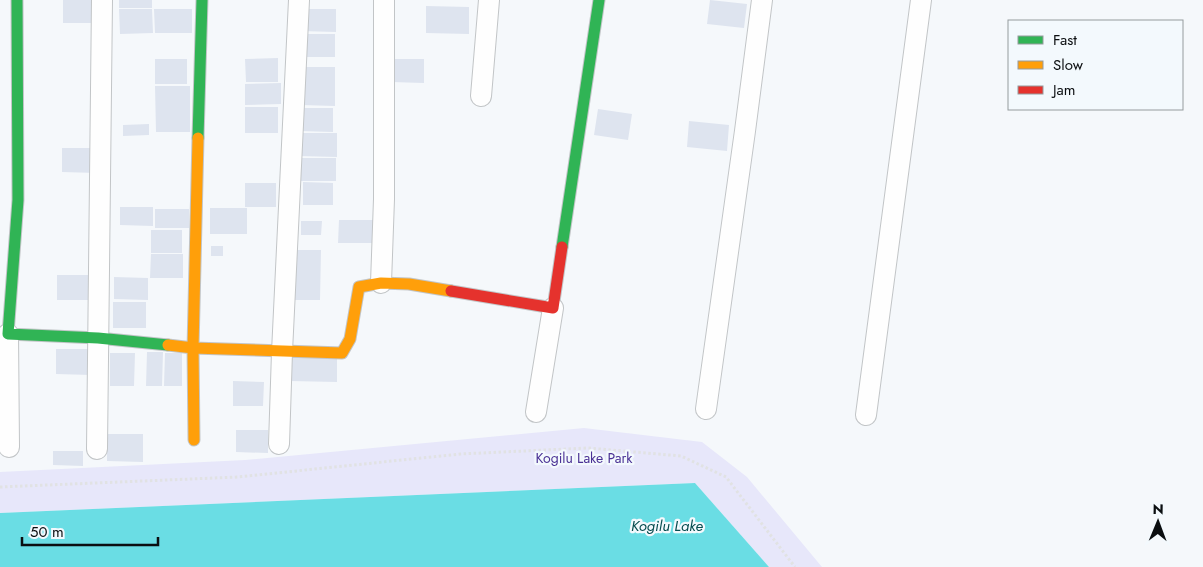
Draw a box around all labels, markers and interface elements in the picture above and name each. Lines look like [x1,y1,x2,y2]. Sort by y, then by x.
legend [1008,20,1183,110]
text: Fast [1053,29,1077,51]
text: Slow [1053,54,1084,76]
text: Jam [1051,79,1076,101]
park label: Kogilu Lake Park [536,448,633,468]
north arrow [1133,497,1183,547]
text: N [1152,499,1164,519]
scale bar [22,514,159,546]
water label: Kogilu Lake [631,515,703,537]
text: 50 m [30,521,64,543]

